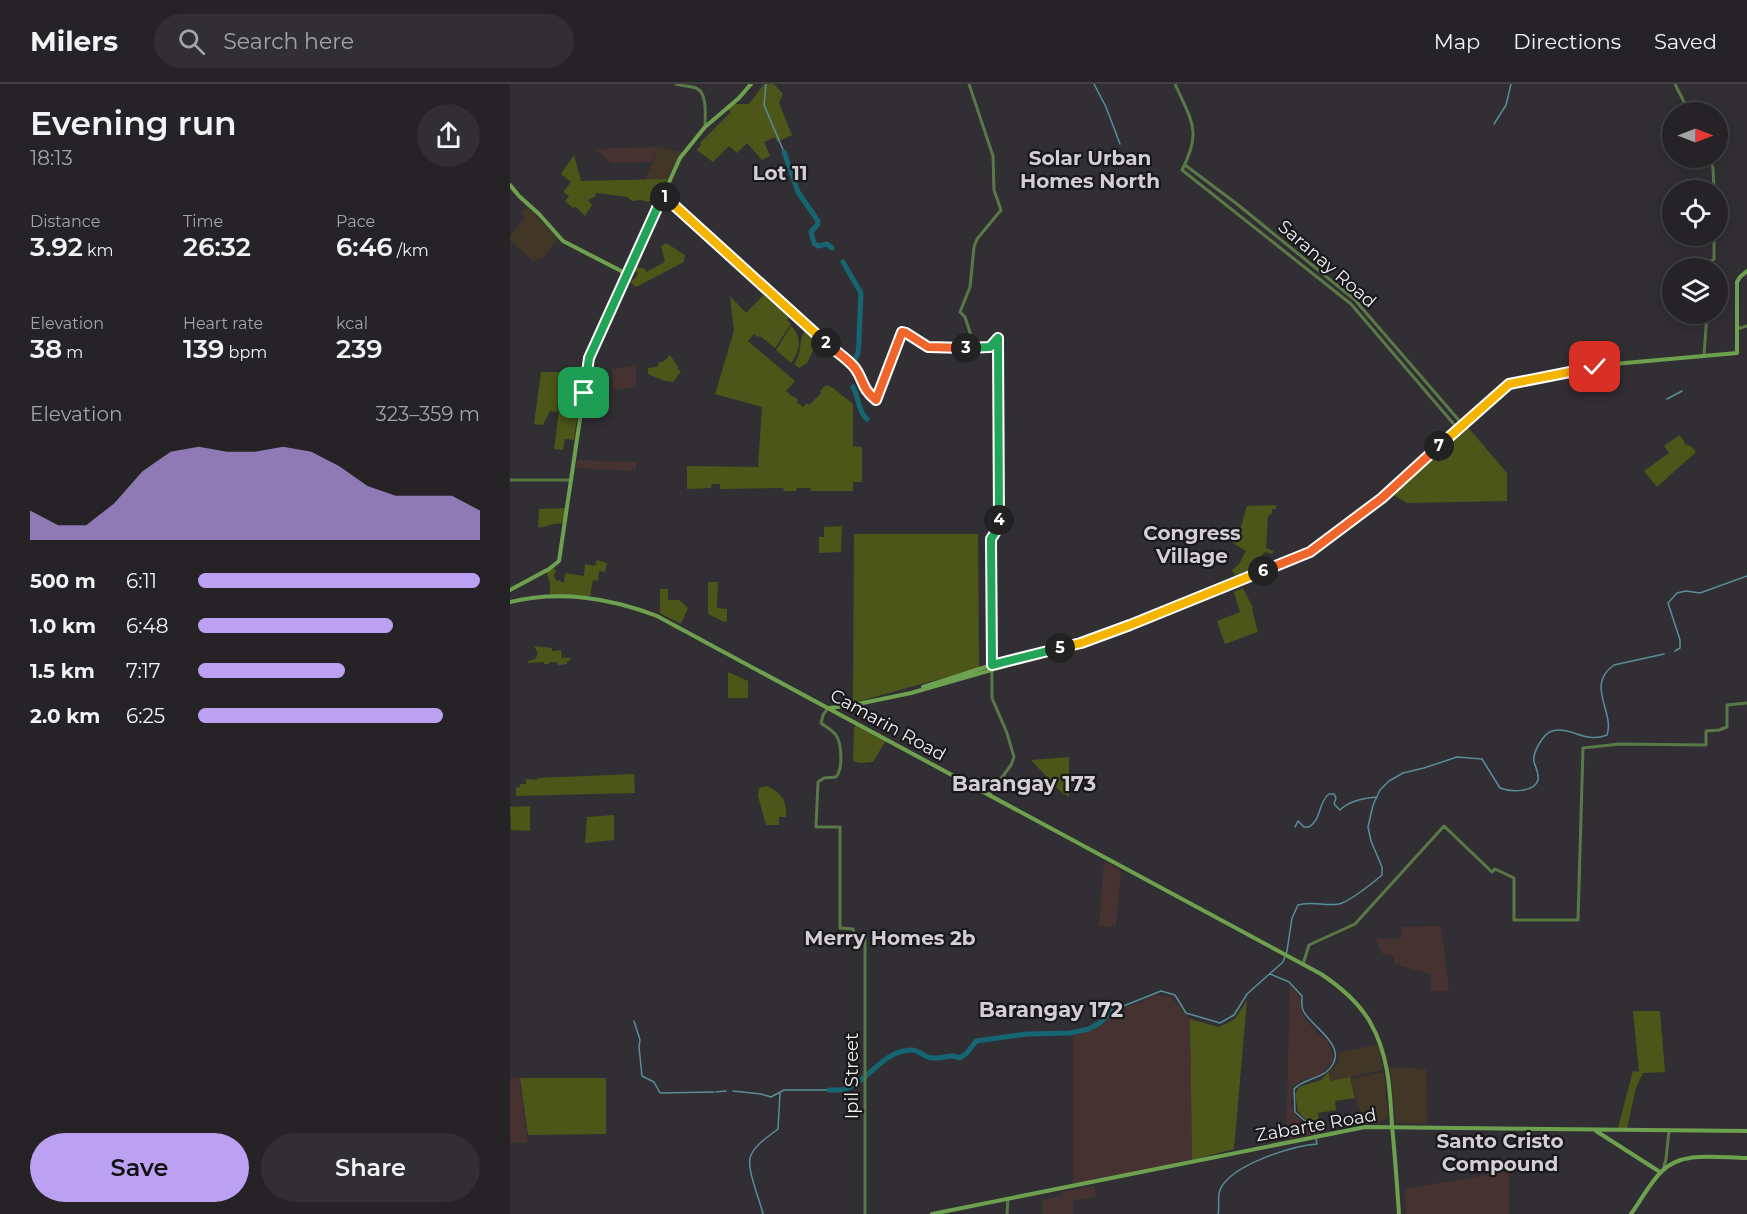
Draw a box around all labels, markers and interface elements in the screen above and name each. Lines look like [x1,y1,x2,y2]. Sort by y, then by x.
search box [154,14,574,68]
text: Milers [30,24,118,58]
icon: search [175,25,208,58]
text: Search here [223,28,354,55]
text: Map [1434,29,1480,54]
text: Directions [1513,29,1621,54]
text: Saved [1654,29,1717,54]
north arrow [1662,102,1728,168]
map controls [1662,102,1728,324]
text: Evening run [30,103,237,143]
button: share [417,104,480,167]
text: 18:13 [30,146,73,170]
district label: Solar Urban Homes North [1020,146,1160,193]
district label: Lot 11 [752,161,808,185]
button: locate [1662,180,1728,246]
pin: 1 [650,182,680,212]
text: 1 [662,187,668,206]
text: Distance [30,212,100,231]
text: Time [183,212,223,231]
text: Pace [336,212,375,231]
street label: Saranay Road [1273,215,1381,313]
text: 3.92 [30,231,83,263]
text: 26:32 [183,231,251,263]
text: 6:46 [336,231,393,263]
text: km [83,241,114,260]
text: /km [393,241,429,260]
button: layers [1662,258,1728,324]
text: Elevation [30,314,104,333]
text: Heart rate [183,314,263,333]
text: kcal [336,314,368,333]
pin: 2 [811,328,841,358]
text: 38 [30,333,62,365]
text: 139 [183,333,224,365]
text: 239 [336,333,383,365]
text: 2 [821,333,831,352]
pin: 3 [951,333,981,363]
text: 3 [961,338,971,357]
pin [1569,341,1620,392]
text: m [62,343,83,362]
text: bpm [224,343,267,362]
icon: check [1578,350,1611,383]
pin [558,367,609,418]
icon: arrive [567,376,600,409]
text: Elevation [30,402,122,426]
text: 323–359 m [376,402,480,426]
pin: 7 [1424,431,1454,461]
text: 7 [1434,436,1444,455]
pin: 4 [984,505,1014,535]
text: 4 [993,510,1005,529]
district label: Congress Village [1143,521,1241,568]
pin: 6 [1248,556,1278,586]
text: 6 [1258,561,1268,580]
text: 500 m [30,569,96,593]
text: 6:11 [126,569,157,593]
text: 1.0 km [30,614,96,638]
text: 6:48 [126,614,169,638]
pin: 5 [1045,633,1075,663]
text: 5 [1055,638,1065,657]
text: 1.5 km [30,659,95,683]
text: 7:17 [126,659,161,683]
street label: Camarin Road [826,684,950,766]
text: 2.0 km [30,704,100,728]
text: 6:25 [126,704,165,728]
district label: Barangay 173 [952,771,1096,796]
district label: Merry Homes 2b [804,926,976,950]
district label: Barangay 172 [979,997,1123,1022]
street label: Ipil Street [841,1033,863,1119]
street label: Zabarte Road [1254,1104,1378,1146]
district label: Santo Cristo Compound [1436,1129,1564,1176]
button: Save [30,1133,249,1202]
button: Share [261,1133,480,1202]

